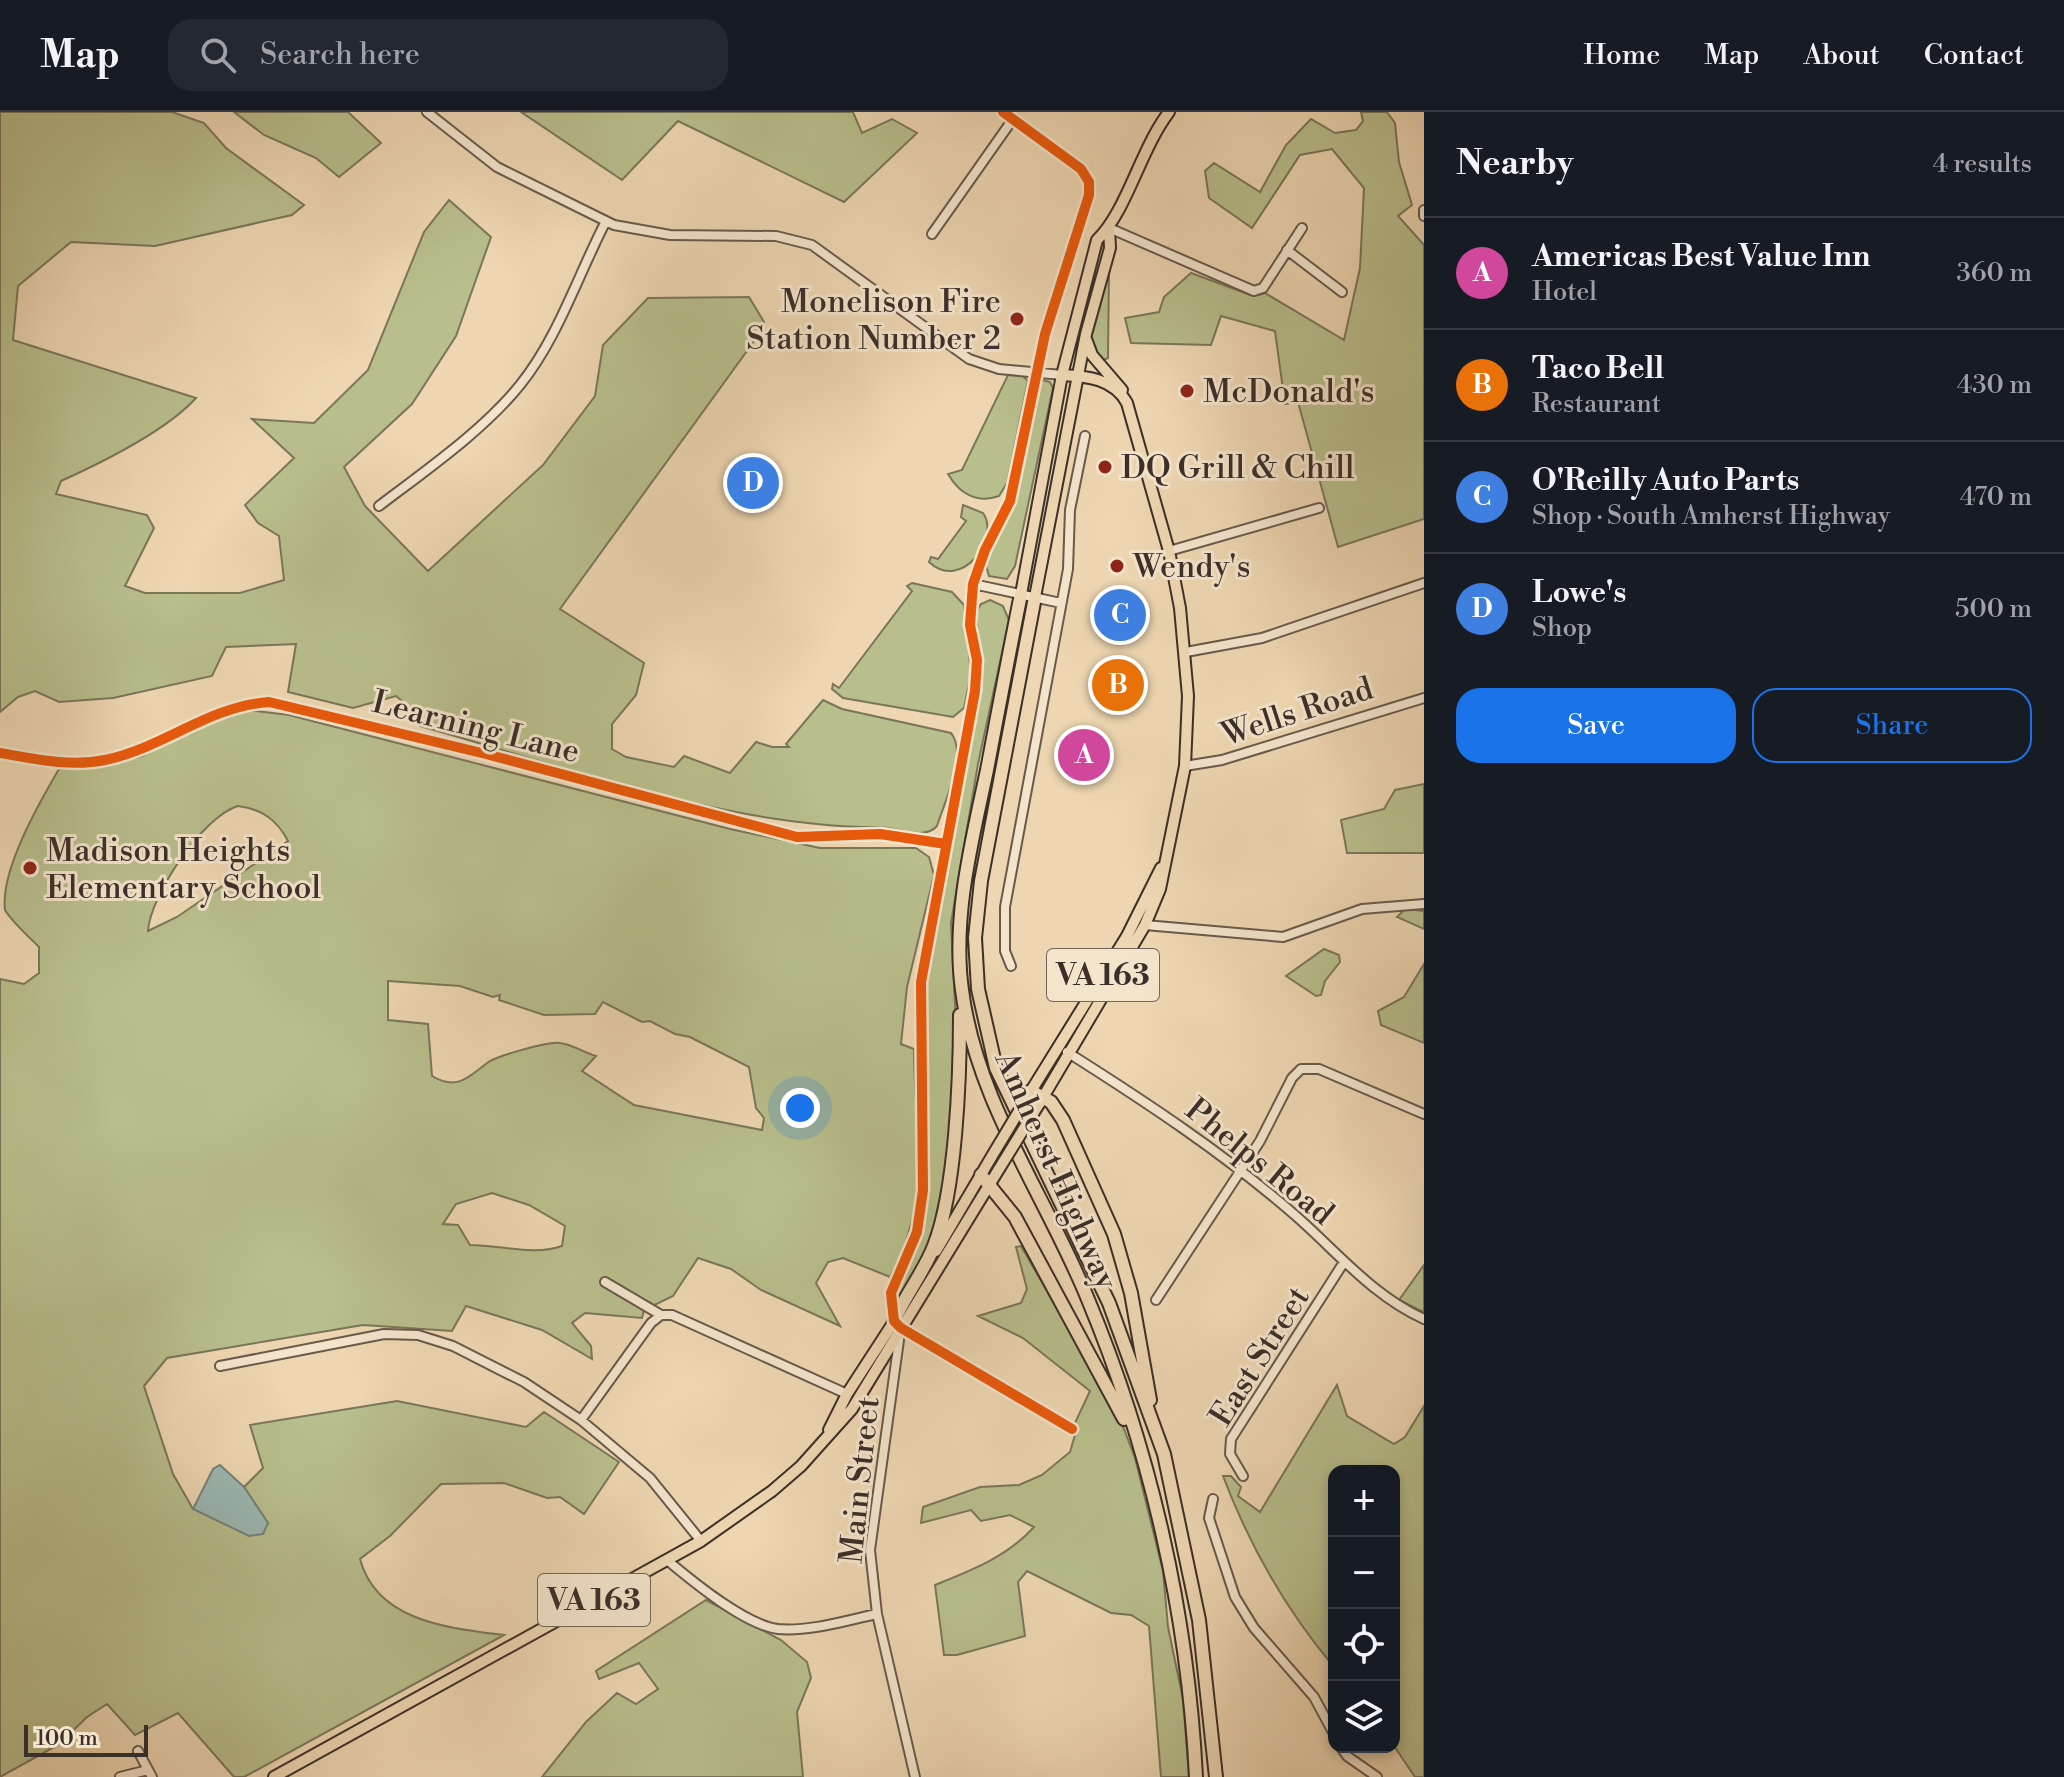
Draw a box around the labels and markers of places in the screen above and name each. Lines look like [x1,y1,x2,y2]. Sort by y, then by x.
place label: Monelison Fire Station Number 2 [746,282,1001,359]
marker: Monelison Fire Station Number 2 [1008,310,1026,328]
place label: McDonald's [1203,372,1374,412]
marker: McDonald's [1178,382,1196,400]
place label: DQ Grill & Chill [1121,448,1355,488]
pin: D [727,453,779,513]
marker: DQ Grill & Chill [1096,458,1114,476]
place label: Wendy's [1132,547,1251,587]
marker: Wendy's [1108,557,1126,575]
pin: C [1094,585,1146,645]
pin: B [1092,655,1144,715]
pin: A [1058,725,1110,785]
place label: Madison Heights Elementary School [46,831,321,908]
marker: Madison Heights Elementary School [21,859,39,877]

